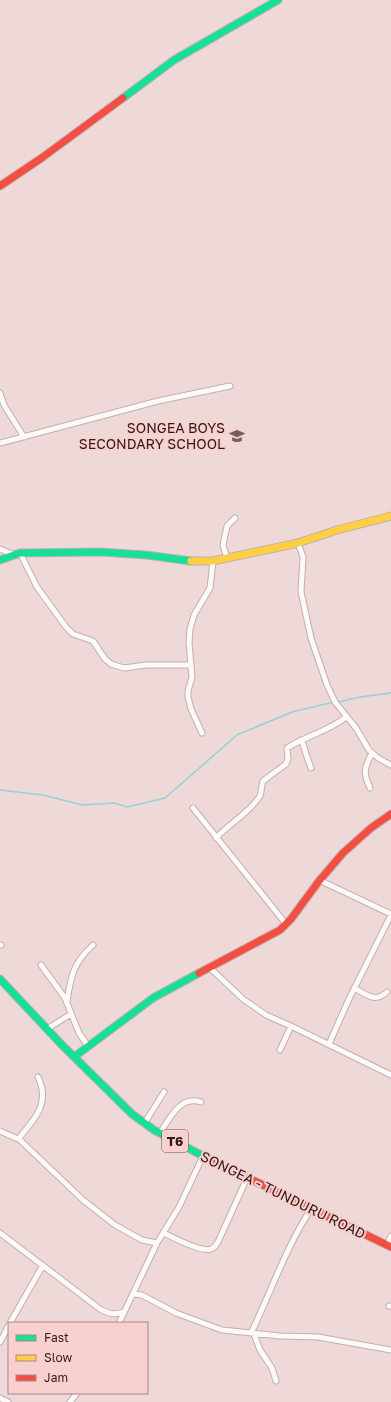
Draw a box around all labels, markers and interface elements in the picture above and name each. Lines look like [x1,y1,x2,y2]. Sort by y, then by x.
place label: SONGEA BOYS SECONDARY SCHOOL [79,419,225,452]
school or university icon: SONGEA BOYS SECONDARY SCHOOL [228,427,246,445]
road number: T6 [162,1130,188,1152]
street label: SONGEA - TUNDURU ROAD [198,1147,369,1242]
legend [8,1322,148,1394]
text: Fast [44,1330,69,1345]
text: Slow [44,1350,72,1365]
text: Jam [44,1370,68,1385]

